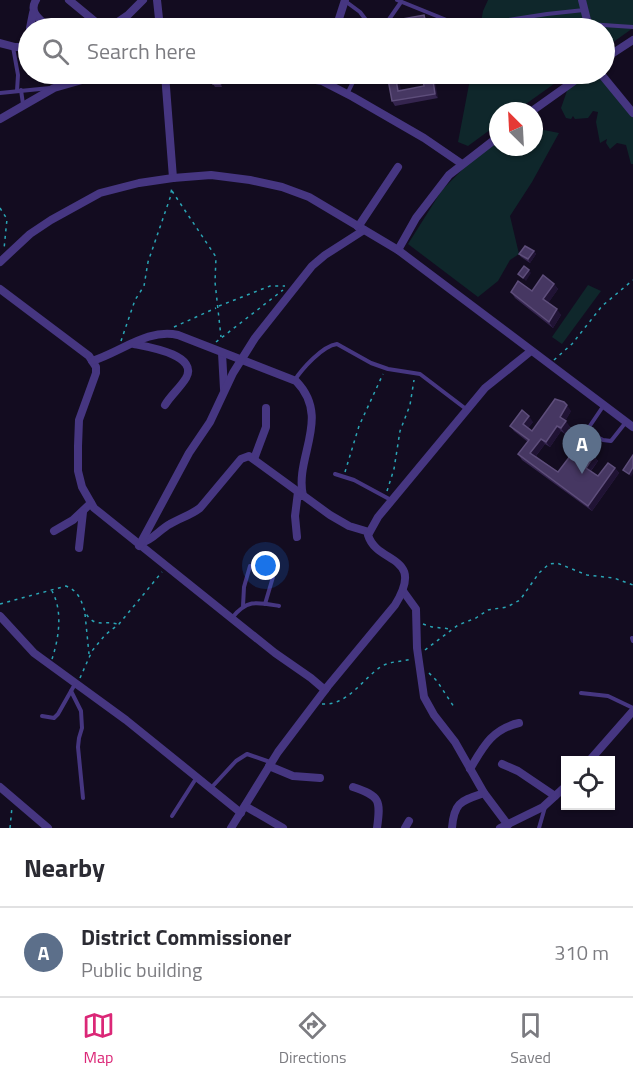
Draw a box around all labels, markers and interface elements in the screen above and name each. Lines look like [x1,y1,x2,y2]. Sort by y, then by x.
search box [18,18,615,84]
text: Search here [87,34,196,68]
icon: search [39,35,72,68]
north arrow [489,102,543,156]
pin: A [562,424,602,474]
your location [251,551,280,580]
map controls [561,756,615,810]
button: locate [561,756,615,810]
text: Nearby [24,848,105,887]
text: District Commissioner [81,920,291,954]
text: A [37,937,50,968]
text: 310 m [554,937,609,968]
text: Public building [81,954,202,985]
tab: Map [82,1009,115,1069]
tab: Directions [279,1009,347,1069]
tab: Saved [510,1009,551,1069]

